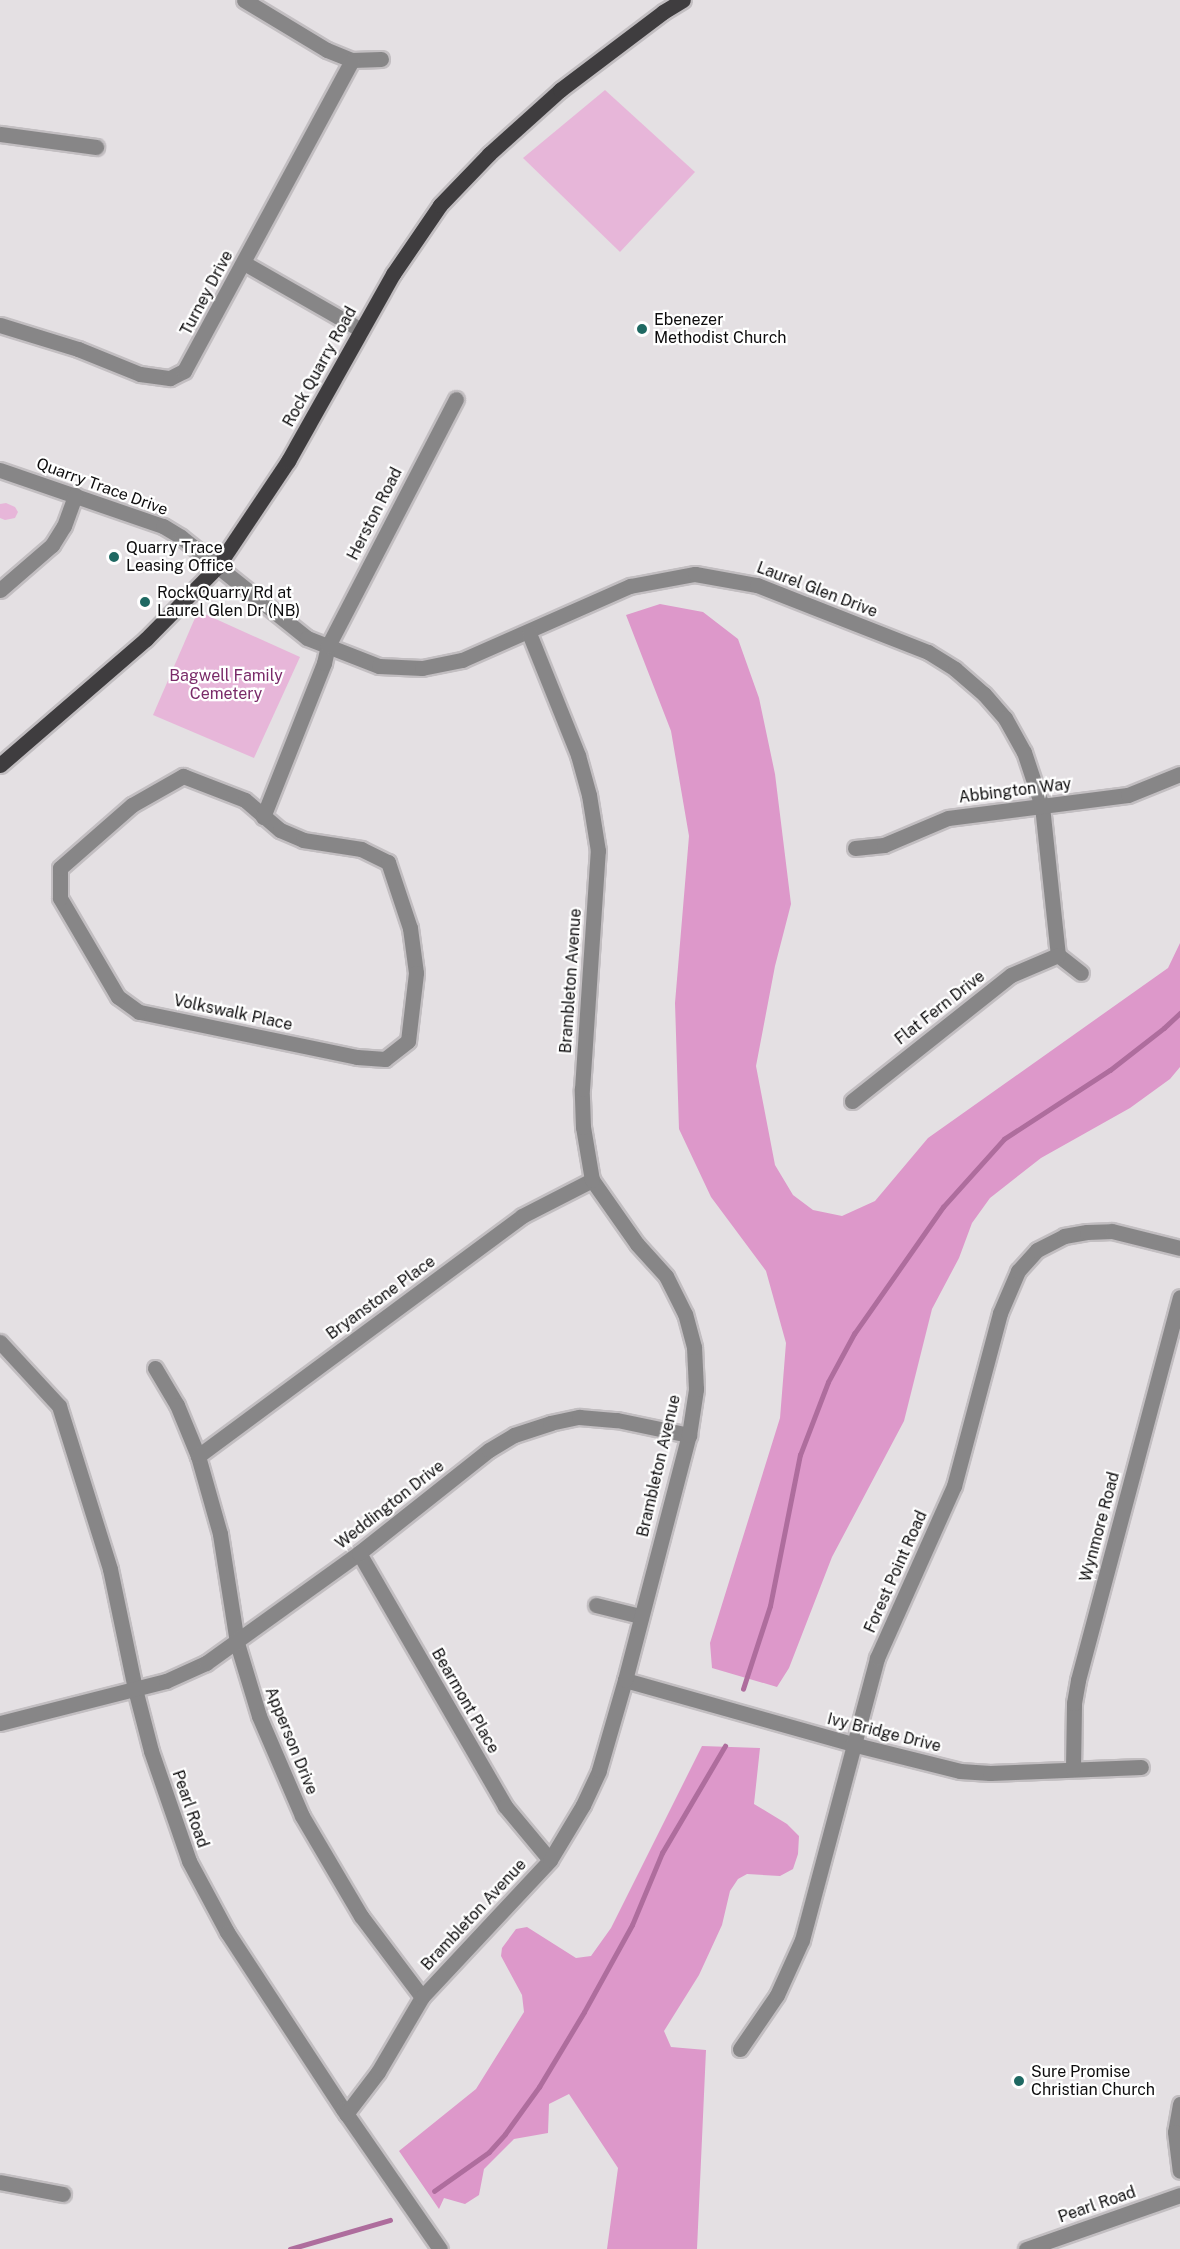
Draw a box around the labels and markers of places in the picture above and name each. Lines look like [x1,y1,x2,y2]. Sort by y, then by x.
place label: Ebenezer Methodist Church [654,310,786,348]
marker: Ebenezer Methodist Church [635,322,649,336]
place label: Quarry Trace Leasing Office [126,538,233,576]
marker: Quarry Trace Leasing Office [107,550,121,564]
place label: Rock Quarry Rd at Laurel Glen Dr (NB) [157,583,300,621]
marker: Rock Quarry Rd at Laurel Glen Dr (NB) [138,595,152,609]
place label: Sure Promise Christian Church [1031,2062,1155,2100]
marker: Sure Promise Christian Church [1012,2074,1026,2088]

